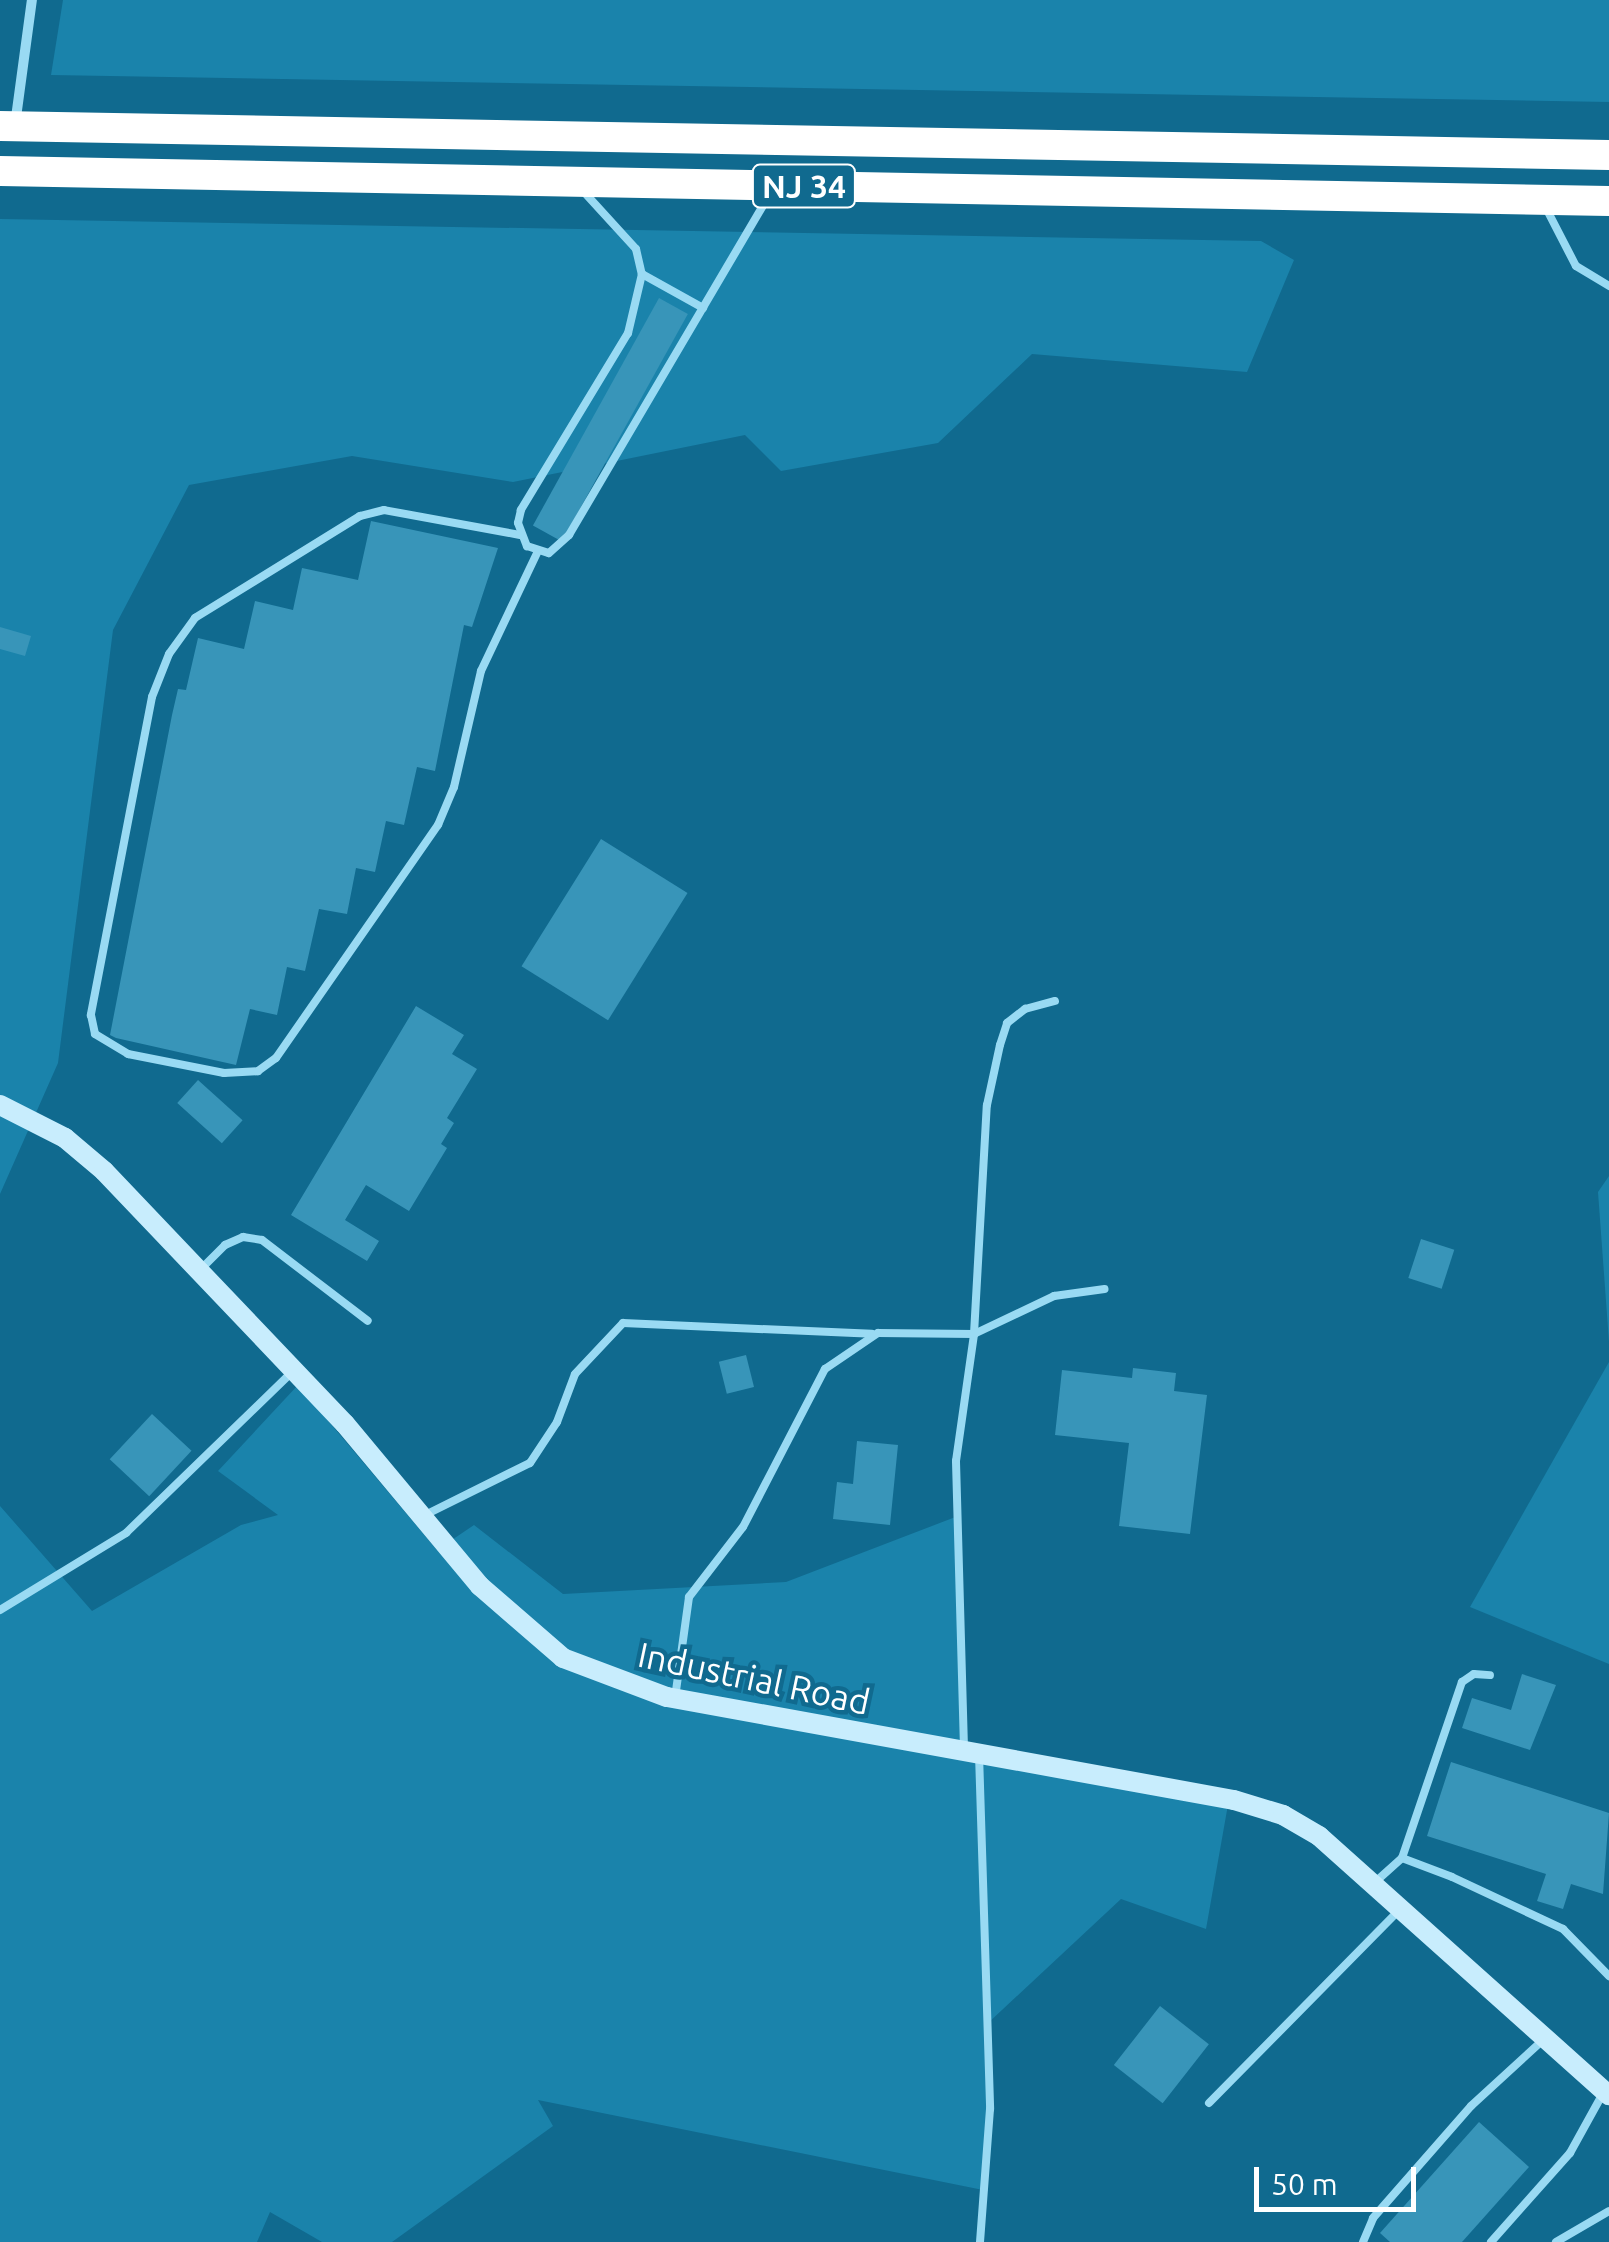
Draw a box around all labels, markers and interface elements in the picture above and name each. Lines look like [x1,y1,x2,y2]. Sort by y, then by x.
road number: NJ 34 [752,159,856,213]
street label: Industrial Road [634,1633,874,1723]
scale bar [1259,2147,1422,2209]
text: 50 m [1271,2167,1338,2201]

